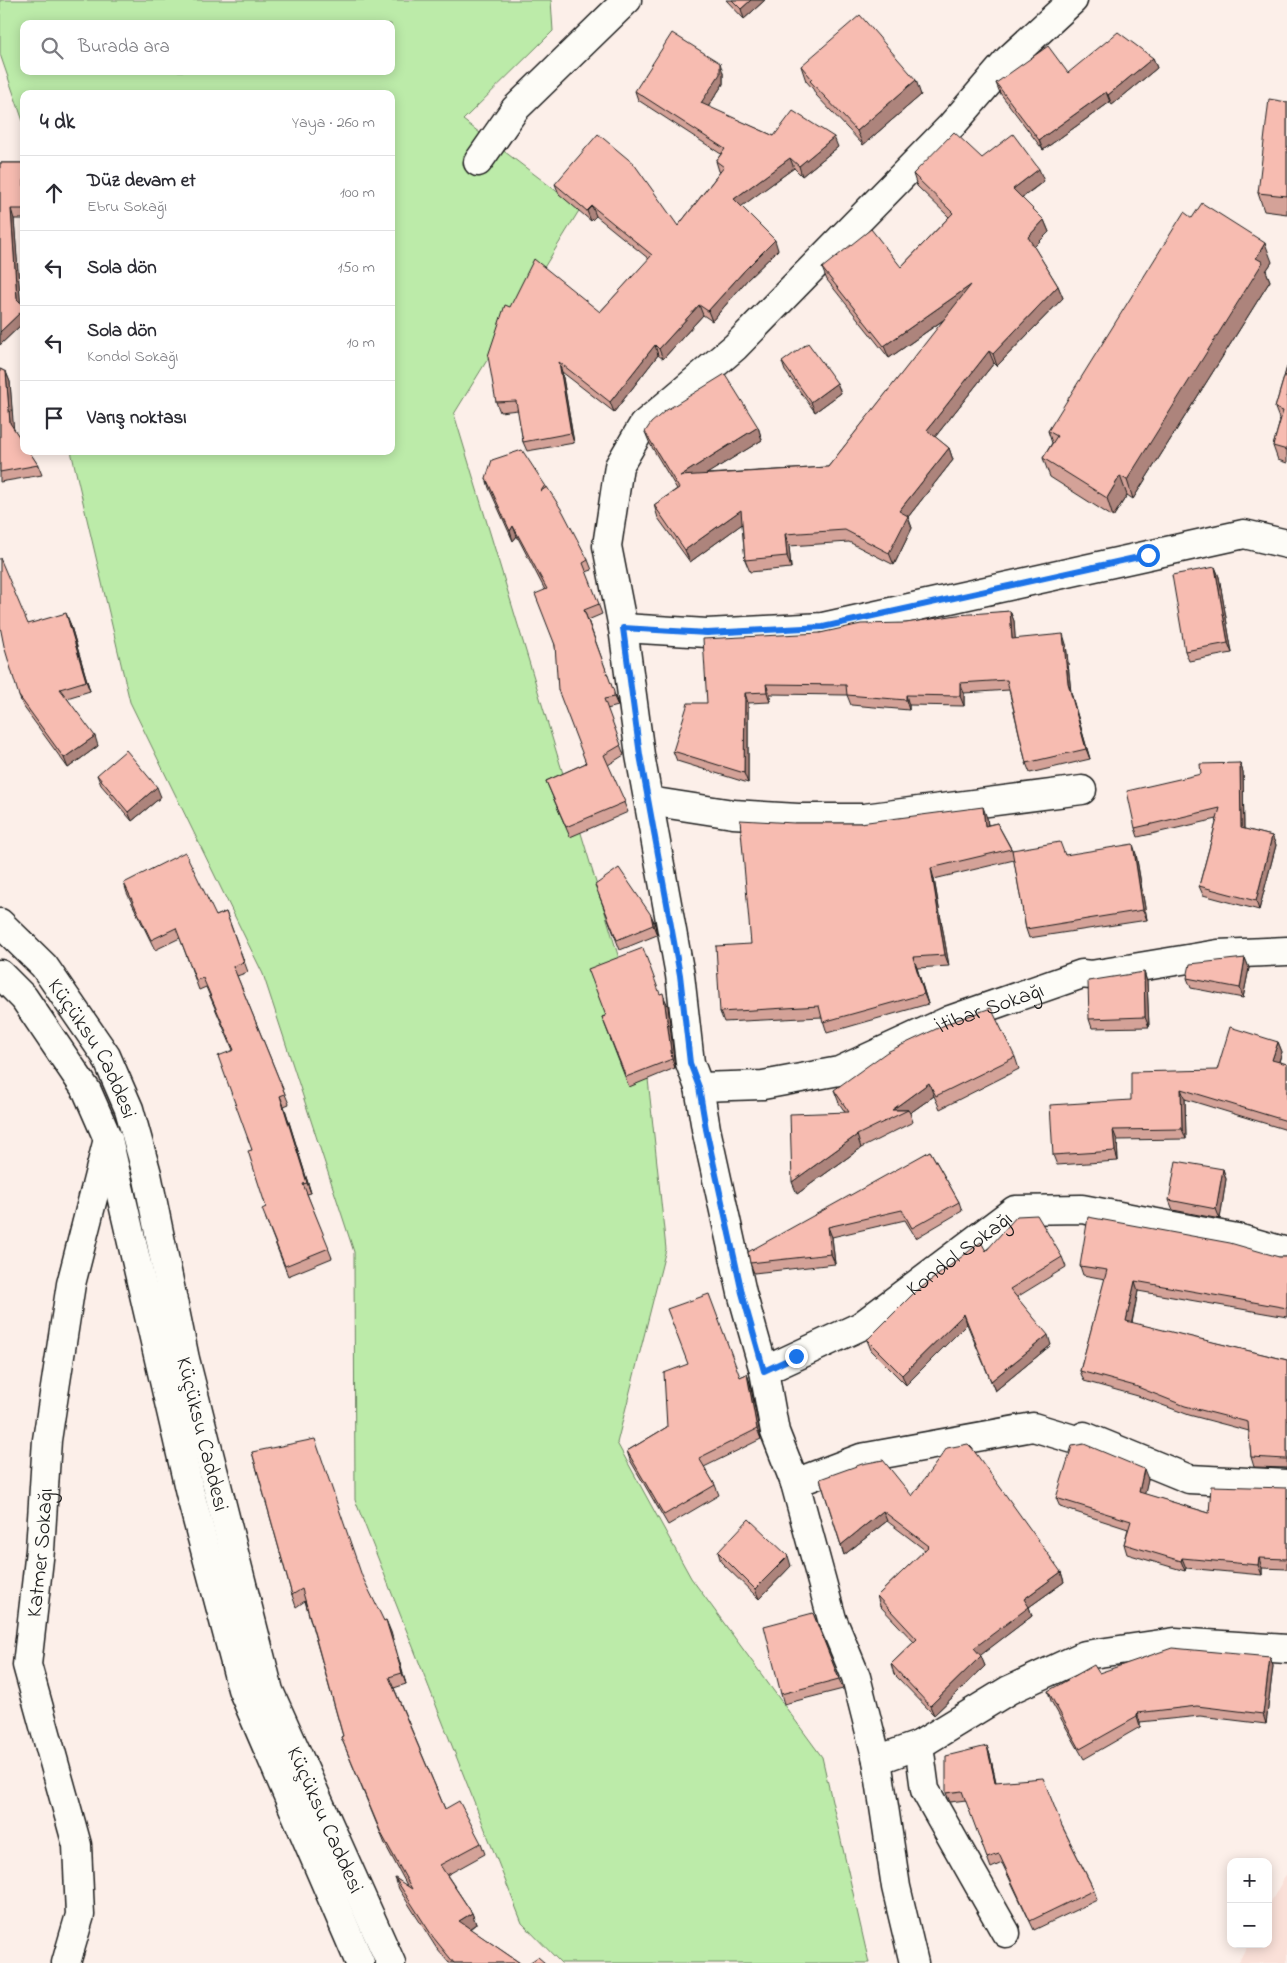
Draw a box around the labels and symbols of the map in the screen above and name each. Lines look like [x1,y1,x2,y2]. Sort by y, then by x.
route start [1137,544,1160,567]
street label: Küçüksu Caddesi [38,973,144,1122]
street label: İtibar Sokağı [931,976,1049,1043]
street label: Kondol Sokağı [900,1204,1020,1306]
route end [785,1345,808,1368]
street label: Küçüksu Caddesi [166,1354,236,1515]
street label: Katmer Sokağı [20,1487,64,1619]
street label: Küçüksu Caddesi [277,1742,371,1899]

